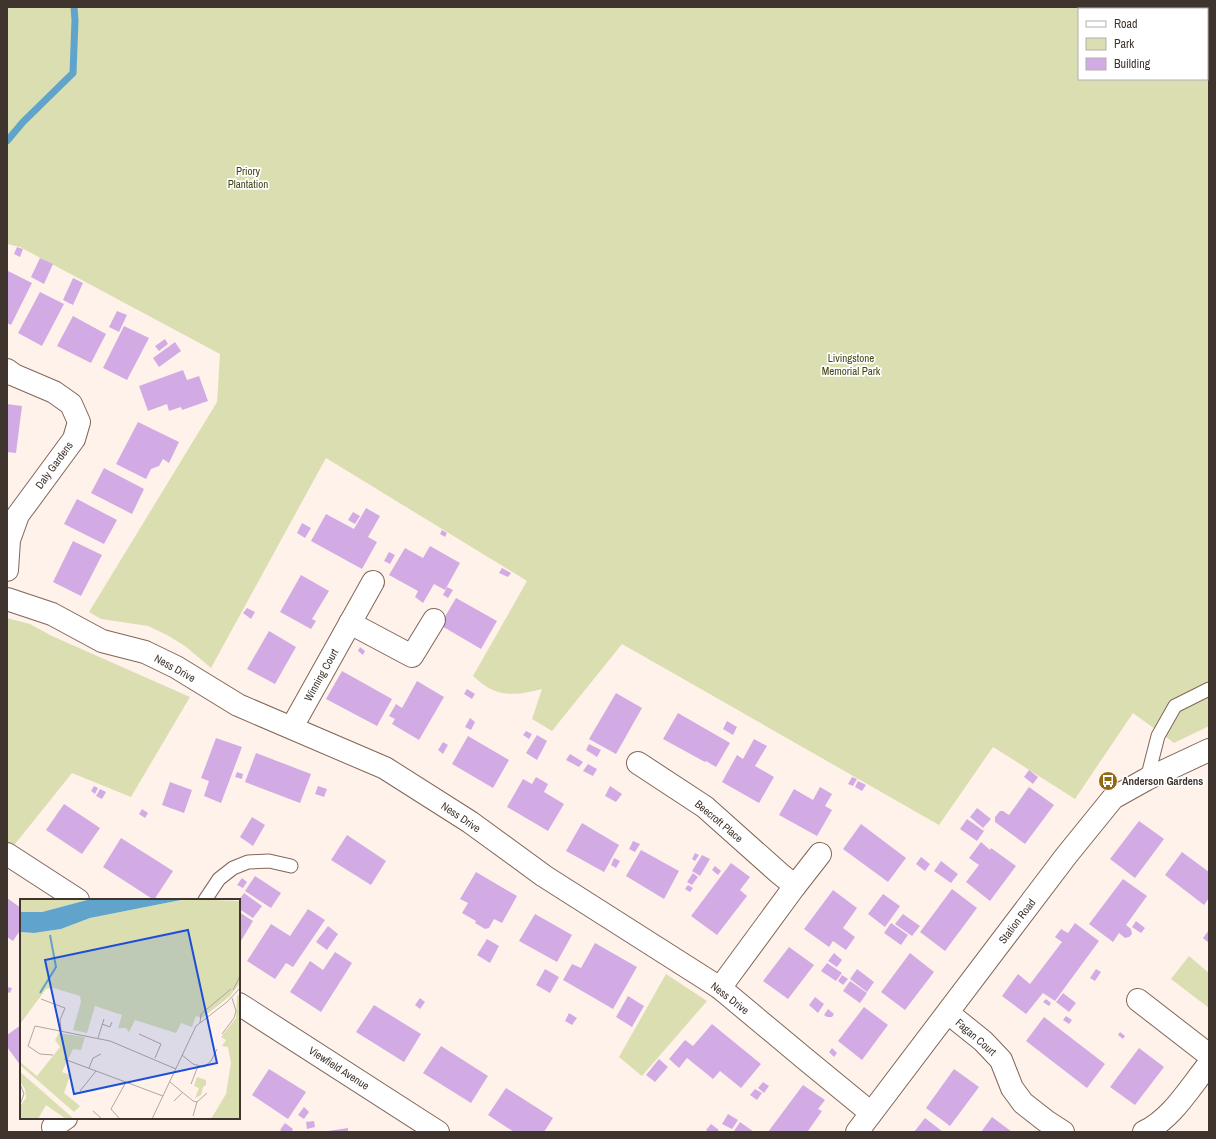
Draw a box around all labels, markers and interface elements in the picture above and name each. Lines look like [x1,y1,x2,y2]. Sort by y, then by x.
legend [1078,8,1208,80]
text: Road [1114,16,1138,32]
text: Park [1114,36,1134,52]
text: Building [1114,56,1151,72]
park label: Priory Plantation [228,164,268,191]
park label: Livingstone Memorial Park [822,351,881,378]
street label: Daly Gardens [32,438,76,491]
street label: Winning Court [301,646,341,704]
street label: Ness Drive [152,651,198,685]
bus stop icon: Anderson Gardens [1097,770,1119,792]
place label: Anderson Gardens [1122,774,1203,788]
street label: Beecroft Place [692,797,746,845]
street label: Ness Drive [439,799,483,835]
street label: Station Road [996,896,1038,946]
inset map [20,899,240,1119]
street label: Ness Drive [708,979,752,1017]
street label: Fagan Court [953,1015,1000,1059]
street label: Viewfield Avenue [306,1043,372,1093]

